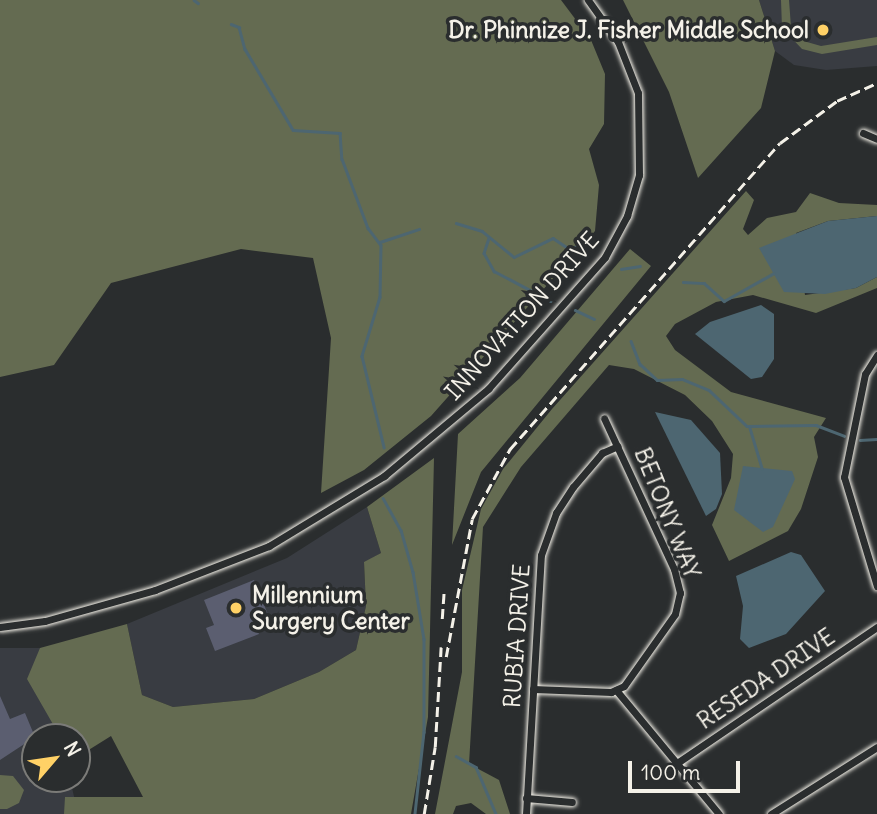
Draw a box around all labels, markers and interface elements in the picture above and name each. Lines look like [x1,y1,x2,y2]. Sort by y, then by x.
place label: Dr. Phinnize J. Fisher Middle School [448,16,809,44]
marker: Dr. Phinnize J. Fisher Middle School [815,22,831,38]
street label: INNOVATION DRIVE [439,226,605,406]
street label: BETONY WAY [628,444,706,582]
street label: RUBIA DRIVE [498,563,536,709]
place label: Millennium Surgery Center [252,581,410,635]
marker: Millennium Surgery Center [226,598,246,618]
street label: RESEDA DRIVE [692,623,840,735]
north arrow [21,723,91,793]
text: N [59,737,86,760]
scale bar [632,748,744,792]
text: 100 m [641,759,700,786]

